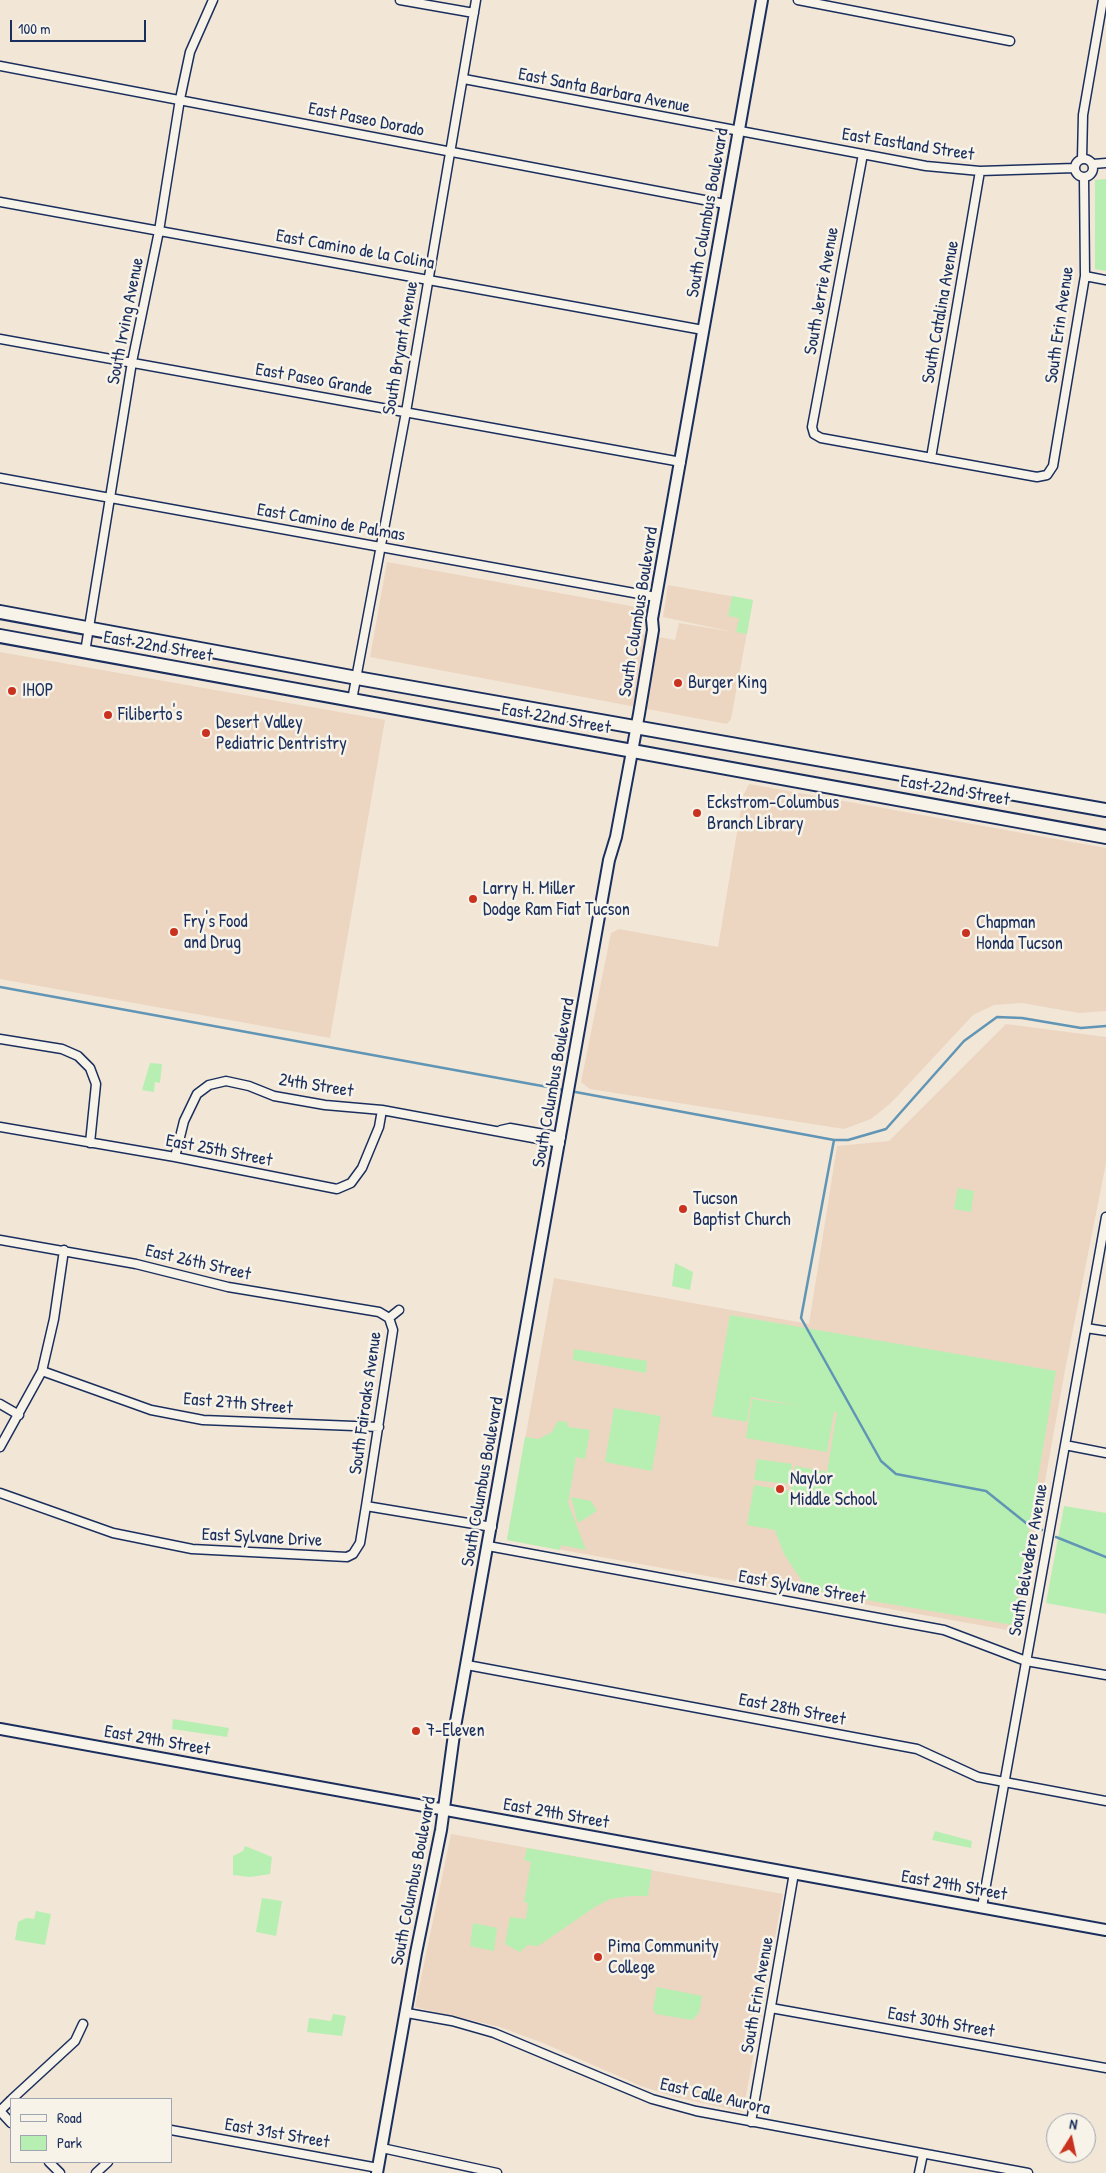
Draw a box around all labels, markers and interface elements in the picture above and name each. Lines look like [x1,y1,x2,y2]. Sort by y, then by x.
scale bar [12,10,149,42]
text: 100 m [18,18,51,39]
street label: East Santa Barbara Avenue [516,64,692,118]
street label: East Paseo Dorado [306,98,426,142]
street label: East Eastland Street [840,124,976,166]
street label: South Columbus Boulevard [682,127,734,299]
street label: East Camino de la Colina [274,225,436,275]
street label: South Jerrie Avenue [800,225,844,357]
street label: South Catalina Avenue [918,239,964,385]
street label: South Irving Avenue [103,256,149,386]
street label: South Erin Avenue [1041,265,1079,385]
street label: South Bryant Avenue [379,279,423,417]
street label: East Paseo Grande [254,359,374,401]
street label: East Camino de Palmas [255,499,407,547]
street label: South Columbus Boulevard [615,526,663,698]
street label: East 22nd Street [102,627,214,667]
place label: Burger King [688,672,767,694]
marker: Burger King [672,677,684,689]
place label: IHOP [22,680,53,702]
marker: IHOP [6,685,18,697]
street label: East 22nd Street [500,699,612,739]
place label: Filiberto's [118,704,182,726]
marker: Filiberto's [102,709,114,721]
place label: Desert Valley Pediatric Dentristry [216,712,347,754]
marker: Desert Valley Pediatric Dentristry [200,727,212,739]
street label: East 22nd Street [899,771,1011,811]
place label: Eckstrom-Columbus Branch Library [707,792,839,834]
marker: Eckstrom-Columbus Branch Library [691,807,703,819]
place label: Larry H. Miller Dodge Ram Fiat Tucson [483,878,630,921]
marker: Larry H. Miller Dodge Ram Fiat Tucson [467,893,479,905]
place label: Fry's Food and Drug [184,911,248,954]
place label: Chapman Honda Tucson [976,912,1063,954]
marker: Fry's Food and Drug [168,926,180,938]
marker: Chapman Honda Tucson [960,927,972,939]
street label: South Columbus Boulevard [528,997,580,1169]
street label: 24th Street [277,1069,355,1103]
street label: East 25th Street [164,1130,274,1172]
place label: Tucson Baptist Church [693,1188,790,1230]
marker: Tucson Baptist Church [677,1203,689,1215]
street label: East 26th Street [143,1240,253,1286]
street label: South Fairoaks Avenue [345,1330,387,1476]
street label: East 27th Street [183,1388,293,1420]
street label: South Columbus Boulevard [457,1396,509,1568]
place label: Naylor Middle School [790,1468,877,1510]
street label: South Belvedere Avenue [1005,1482,1053,1638]
marker: Naylor Middle School [774,1483,786,1495]
street label: East Sylvane Drive [201,1524,323,1552]
street label: East Sylvane Street [737,1566,867,1610]
street label: East 28th Street [737,1689,847,1731]
place label: 7-Eleven [426,1720,485,1742]
street label: East 29th Street [102,1721,212,1761]
marker: 7-Eleven [410,1725,422,1737]
street label: East 29th Street [501,1794,611,1834]
street label: South Columbus Boulevard [387,1795,441,1967]
street label: East 29th Street [899,1866,1009,1906]
street label: South Erin Avenue [737,1935,779,2055]
place label: Pima Community College [608,1936,719,1978]
marker: Pima Community College [592,1951,604,1963]
street label: East 30th Street [886,2003,996,2043]
street label: East Calle Aurora [658,2074,772,2120]
legend [10,2098,172,2163]
text: Road [57,2107,82,2128]
north arrow [1046,2113,1096,2163]
street label: East 31st Street [223,2114,331,2154]
text: N [1068,2114,1079,2134]
text: Park [57,2132,82,2153]

